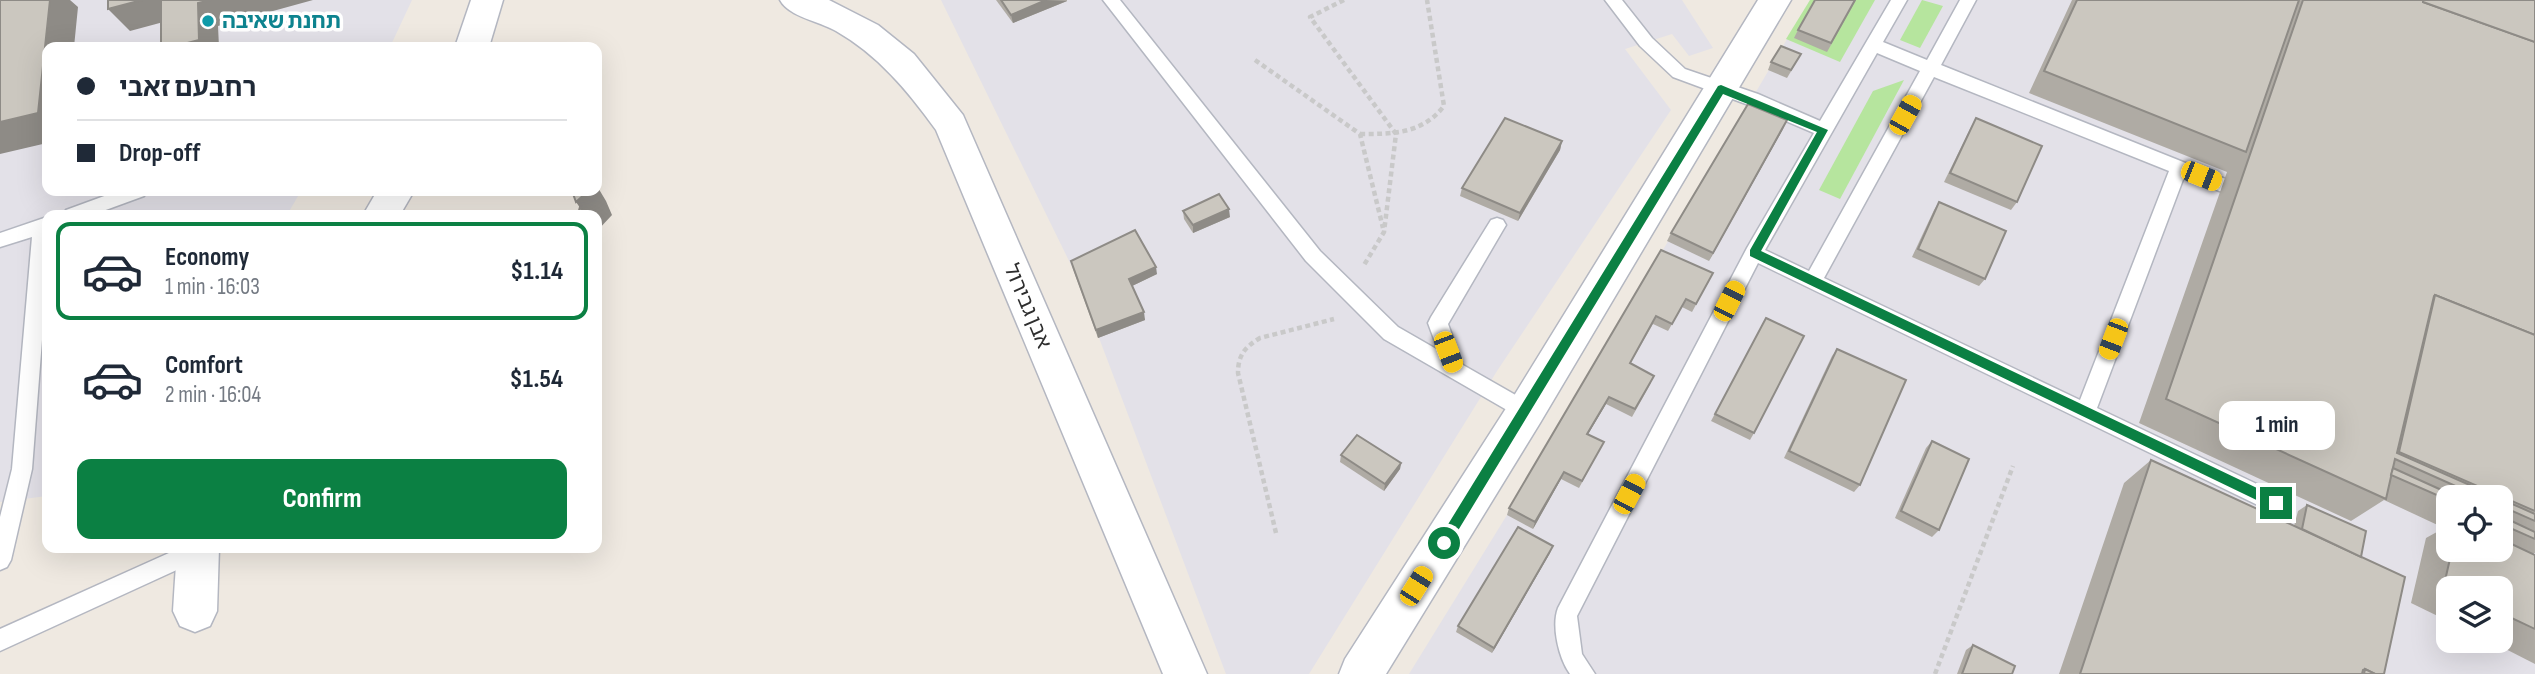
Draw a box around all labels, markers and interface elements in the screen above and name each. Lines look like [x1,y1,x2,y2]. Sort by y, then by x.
place label: תחנת שאיבה [222,9,341,34]
marker: תחנת שאיבה [200,13,216,29]
text: רחבעם זאבי [119,73,256,104]
car [1886,92,1925,138]
text: Drop-off [119,138,200,169]
car [2178,158,2225,194]
icon: car [81,240,144,303]
text: Economy [165,242,249,273]
text: $1.14 [510,256,563,287]
street label: אבן גבירול [999,260,1057,352]
text: 1 min · 16:03 [165,273,260,301]
car [1711,278,1748,324]
car [2096,316,2131,362]
car [1431,329,1466,375]
icon: car [81,348,144,411]
text: Comfort [165,350,243,381]
text: $1.54 [509,364,563,395]
text: 2 min · 16:04 [165,381,261,409]
callout: 1 min [2218,402,2334,450]
text: 1 min [2256,411,2298,439]
button: Confirm [77,459,567,539]
car [1610,471,1649,517]
map controls [2436,485,2513,653]
button: locate [2436,485,2513,562]
route end [2260,487,2292,519]
route start [1428,527,1460,559]
car [1396,563,1437,609]
button: layers [2436,576,2513,653]

